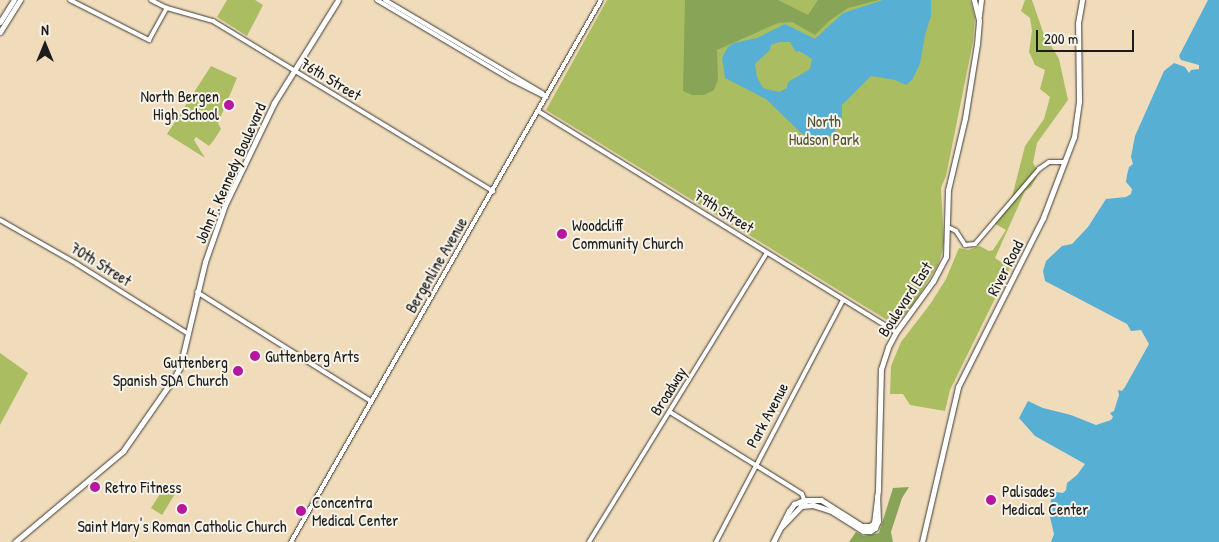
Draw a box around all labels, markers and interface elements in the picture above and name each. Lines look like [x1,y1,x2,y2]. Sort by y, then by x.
north arrow [20,20,70,70]
text: N [41,20,49,39]
scale bar [1039,20,1136,52]
text: 200 m [1044,28,1078,49]
street label: 76th Street [297,53,365,105]
place label: North Bergen High School [141,86,219,124]
marker: North Bergen High School [223,99,235,111]
street label: John F. Kennedy Boulevard [190,100,270,246]
park label: North Hudson Park [789,111,859,149]
street label: 79th Street [691,185,757,237]
street label: Bergenline Avenue [401,214,471,316]
place label: Woodcliff Community Church [572,215,683,253]
marker: Woodcliff Community Church [556,228,568,240]
street label: River Road [983,237,1027,299]
street label: 70th Street [67,238,135,290]
street label: Boulevard East [874,258,936,340]
place label: Guttenberg Arts [265,346,359,366]
marker: Guttenberg Arts [249,350,261,362]
place label: Guttenberg Spanish SDA Church [113,352,228,390]
street label: Broadway [646,363,690,419]
marker: Guttenberg Spanish SDA Church [232,365,244,377]
street label: Park Avenue [742,379,792,451]
place label: Retro Fitness [105,477,181,497]
marker: Retro Fitness [89,481,101,493]
place label: Palisades Medical Center [1002,481,1089,519]
place label: Concentra Medical Center [312,492,399,530]
marker: Palisades Medical Center [984,493,998,507]
marker: Saint Mary's Roman Catholic Church [176,503,188,515]
marker: Concentra Medical Center [294,504,308,518]
place label: Saint Mary's Roman Catholic Church [78,516,286,536]

